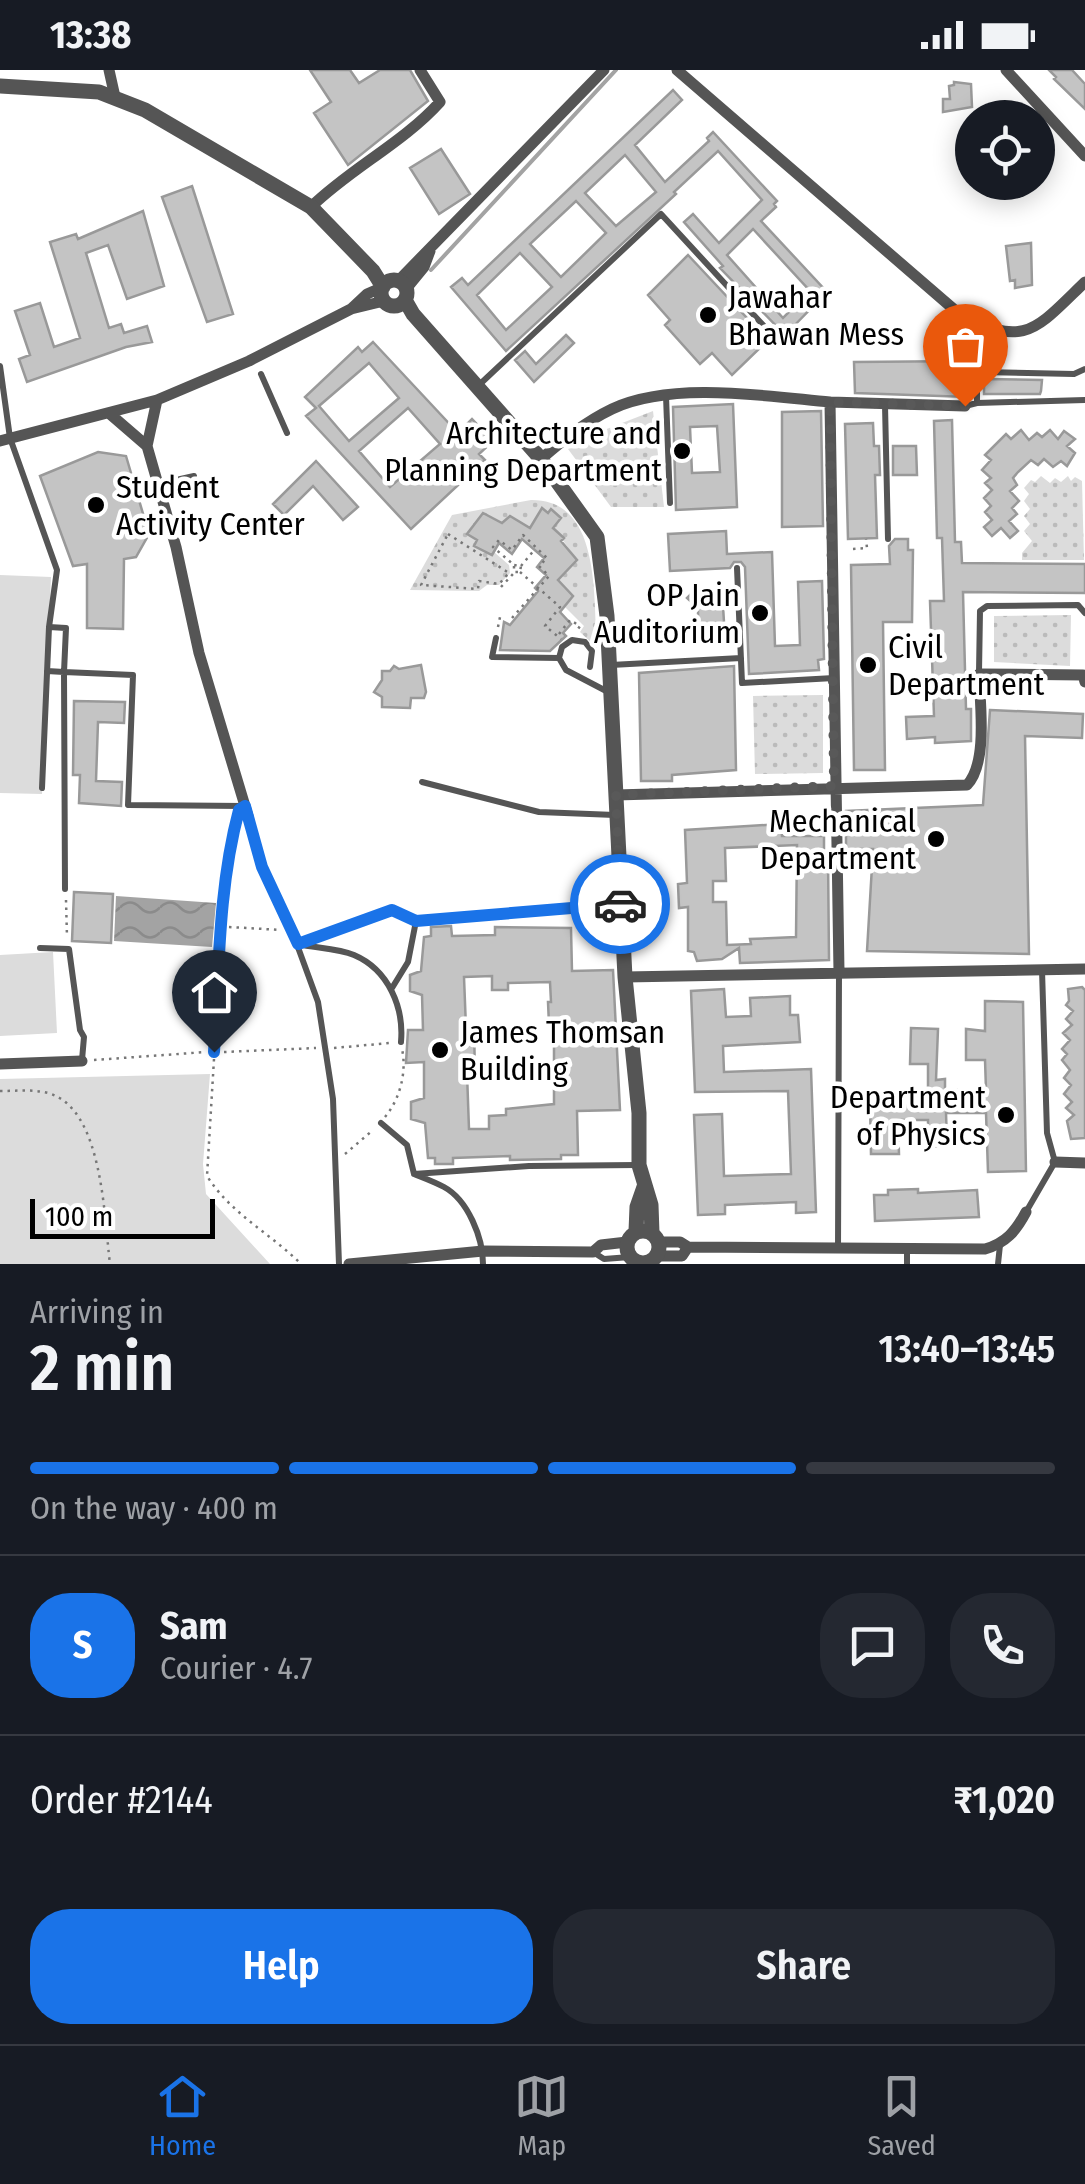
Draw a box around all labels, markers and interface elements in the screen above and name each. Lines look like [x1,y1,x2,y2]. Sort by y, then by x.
text: 13:38 [50,12,131,58]
map controls [955,100,1055,200]
button: locate [955,100,1055,200]
place label: Jawahar Bhawan Mess [728,278,904,353]
marker: Jawahar Bhawan Mess [697,304,719,326]
pin [923,304,1008,407]
icon: bag [938,319,993,374]
place label: Architecture and Planning Department [384,414,663,489]
marker: Architecture and Planning Department [671,440,693,462]
place label: Student Activity Center [116,468,305,543]
marker: Student Activity Center [85,494,107,516]
place label: OP Jain Auditorium [594,576,740,651]
marker: OP Jain Auditorium [749,602,771,624]
place label: Civil Department [888,628,1045,703]
marker: Civil Department [857,654,879,676]
place label: Mechanical Department [760,802,917,877]
marker: Mechanical Department [925,828,947,850]
courier [570,854,670,954]
icon: car [593,877,648,932]
pin [172,950,257,1053]
icon: home [187,965,242,1020]
place label: James Thomsan Building [460,1013,665,1088]
marker: James Thomsan Building [429,1039,451,1061]
place label: Department of Physics [830,1078,987,1153]
marker: Department of Physics [995,1104,1017,1126]
scale bar [30,1194,215,1238]
text: 100 m [45,1200,113,1233]
text: Arriving in [30,1293,164,1331]
text: 13:40–13:45 [879,1326,1055,1372]
text: 2 min [30,1329,174,1407]
text: On the way · 400 m [30,1489,278,1527]
button: chat [820,1593,925,1698]
button: phone [950,1593,1055,1698]
text: Sam [160,1603,228,1649]
text: S [73,1622,92,1668]
text: Courier · 4.7 [160,1649,312,1687]
text: Order #2144 [30,1777,213,1823]
text: ₹1,020 [954,1777,1055,1823]
button: Help [30,1909,533,2024]
button: Share [553,1909,1055,2024]
tab: Home [149,2069,216,2162]
tab: Map [514,2069,569,2162]
tab: Saved [867,2069,936,2162]

